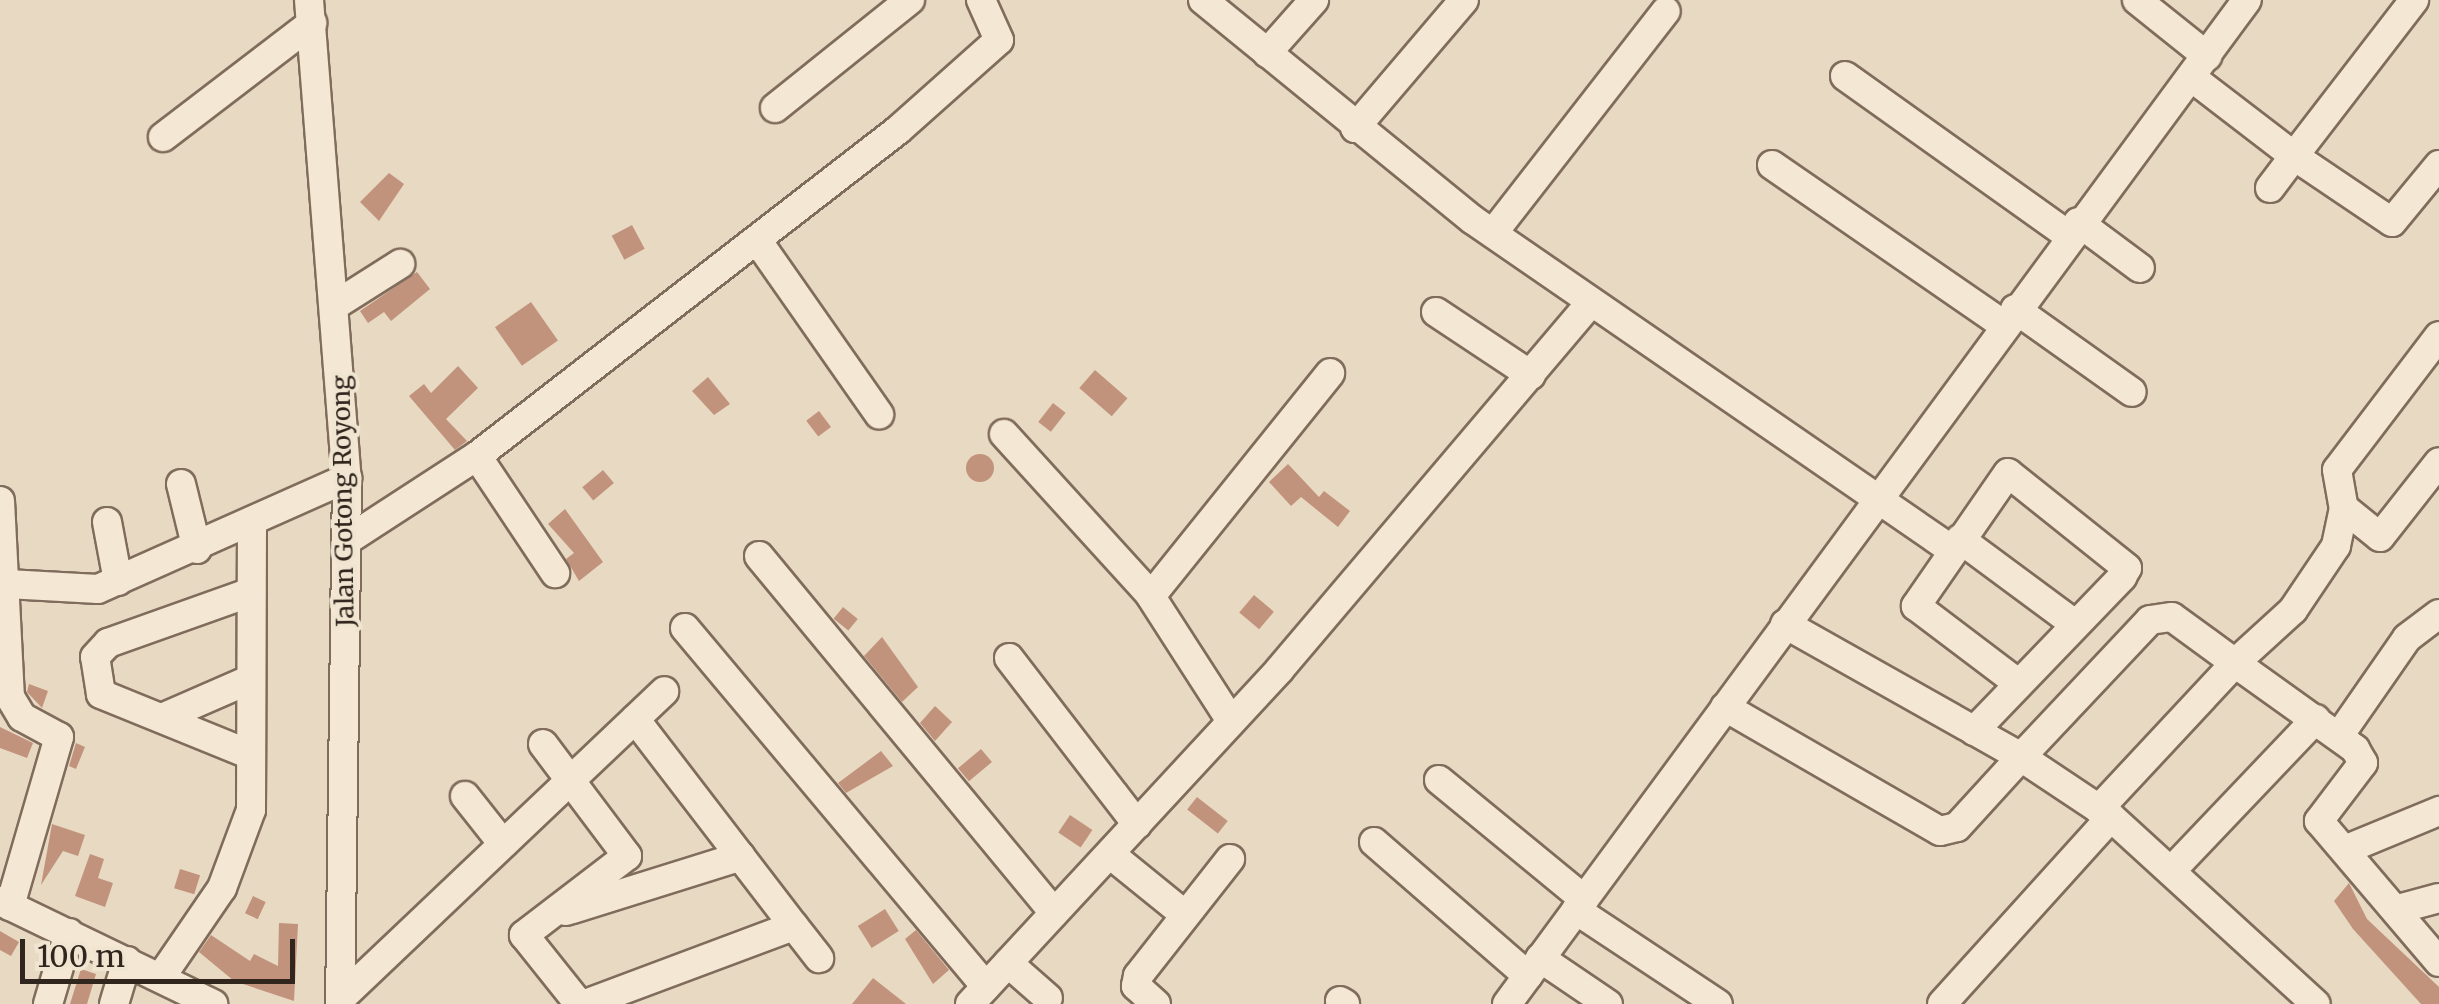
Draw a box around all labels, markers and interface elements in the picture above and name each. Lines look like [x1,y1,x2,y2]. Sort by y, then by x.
street label: Jalan Gotong Royong [326,375,360,627]
scale bar [25,919,300,981]
text: 100 m [37,937,125,975]

